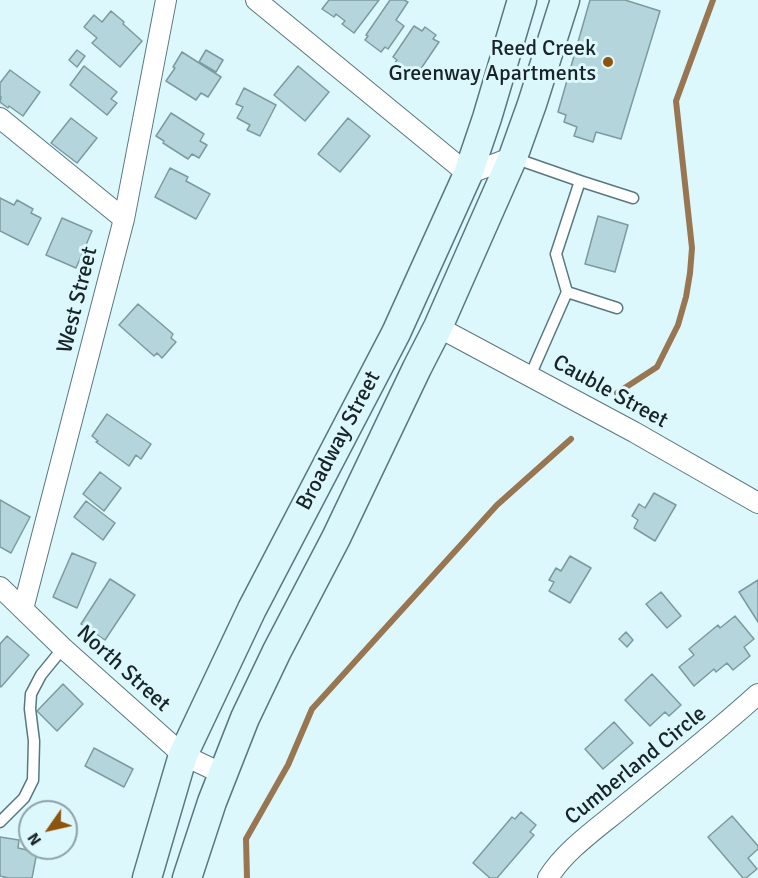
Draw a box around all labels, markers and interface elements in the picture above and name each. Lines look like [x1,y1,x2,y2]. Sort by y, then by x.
place label: Reed Creek Greenway Apartments [388,36,596,88]
marker: Reed Creek Greenway Apartments [601,55,615,69]
street label: West Street [52,244,104,356]
street label: Cauble Street [548,350,672,434]
street label: Broadway Street [291,367,387,515]
street label: North Street [71,620,175,718]
street label: Cumberland Circle [560,701,712,831]
north arrow [18,800,78,860]
text: N [23,829,46,849]

